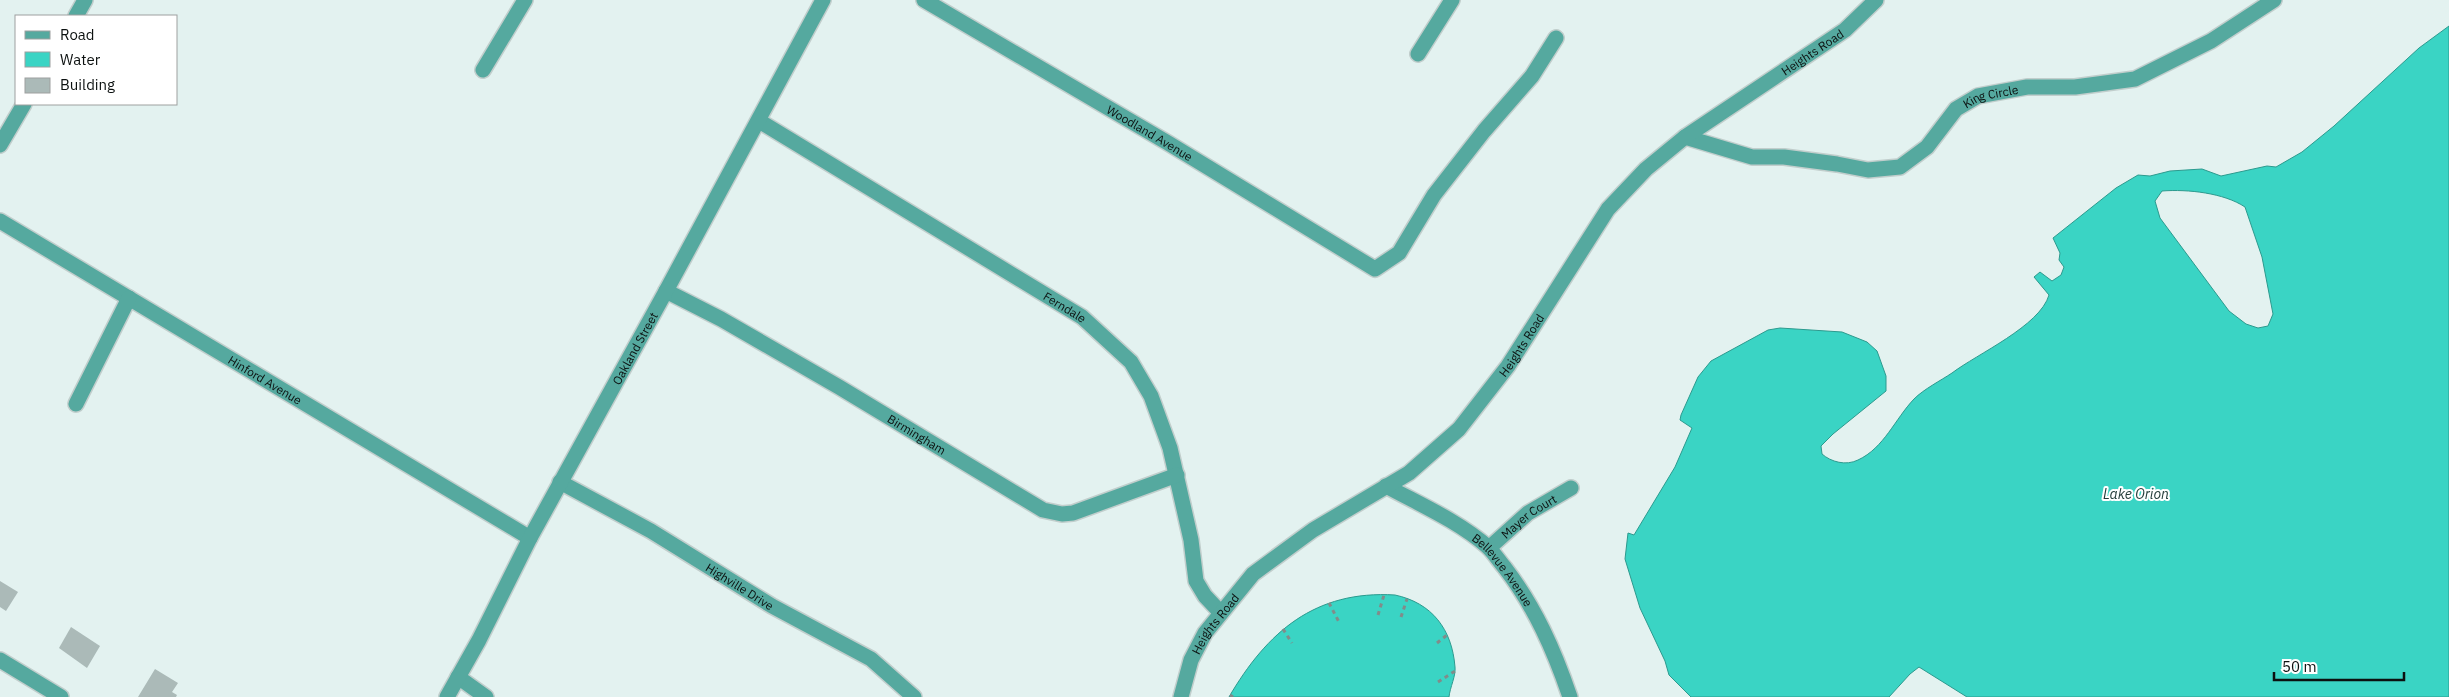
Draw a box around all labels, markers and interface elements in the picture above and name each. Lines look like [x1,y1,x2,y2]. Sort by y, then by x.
legend [15,15,178,105]
text: Road [60,25,95,44]
street label: Heights Road [1778,26,1846,78]
text: Water [60,50,101,69]
text: Building [60,75,115,94]
street label: King Circle [1960,81,2020,111]
street label: Woodland Avenue [1104,101,1196,164]
street label: Ferndale [1041,288,1090,325]
street label: Oakland Street [608,309,660,387]
street label: Heights Road [1495,311,1547,379]
street label: Hinford Avenue [226,352,305,408]
street label: Birmingham [885,411,949,457]
water label: Lake Orion [2103,485,2169,503]
street label: Mayer Court [1498,491,1559,541]
street label: Bellevue Avenue [1469,530,1536,609]
street label: Highville Drive [703,559,777,613]
street label: Heights Road [1188,590,1242,657]
scale bar [2274,650,2404,682]
text: 50 m [2282,657,2317,676]

